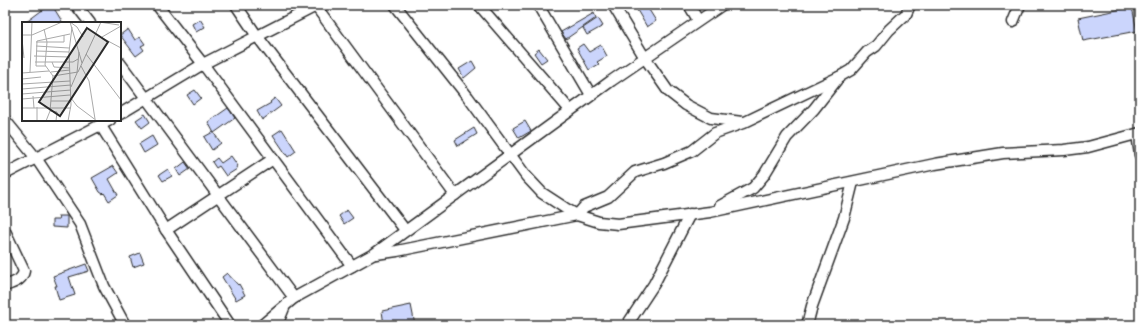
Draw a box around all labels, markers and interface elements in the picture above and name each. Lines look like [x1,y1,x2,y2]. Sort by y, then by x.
inset map [22,22,121,121]

